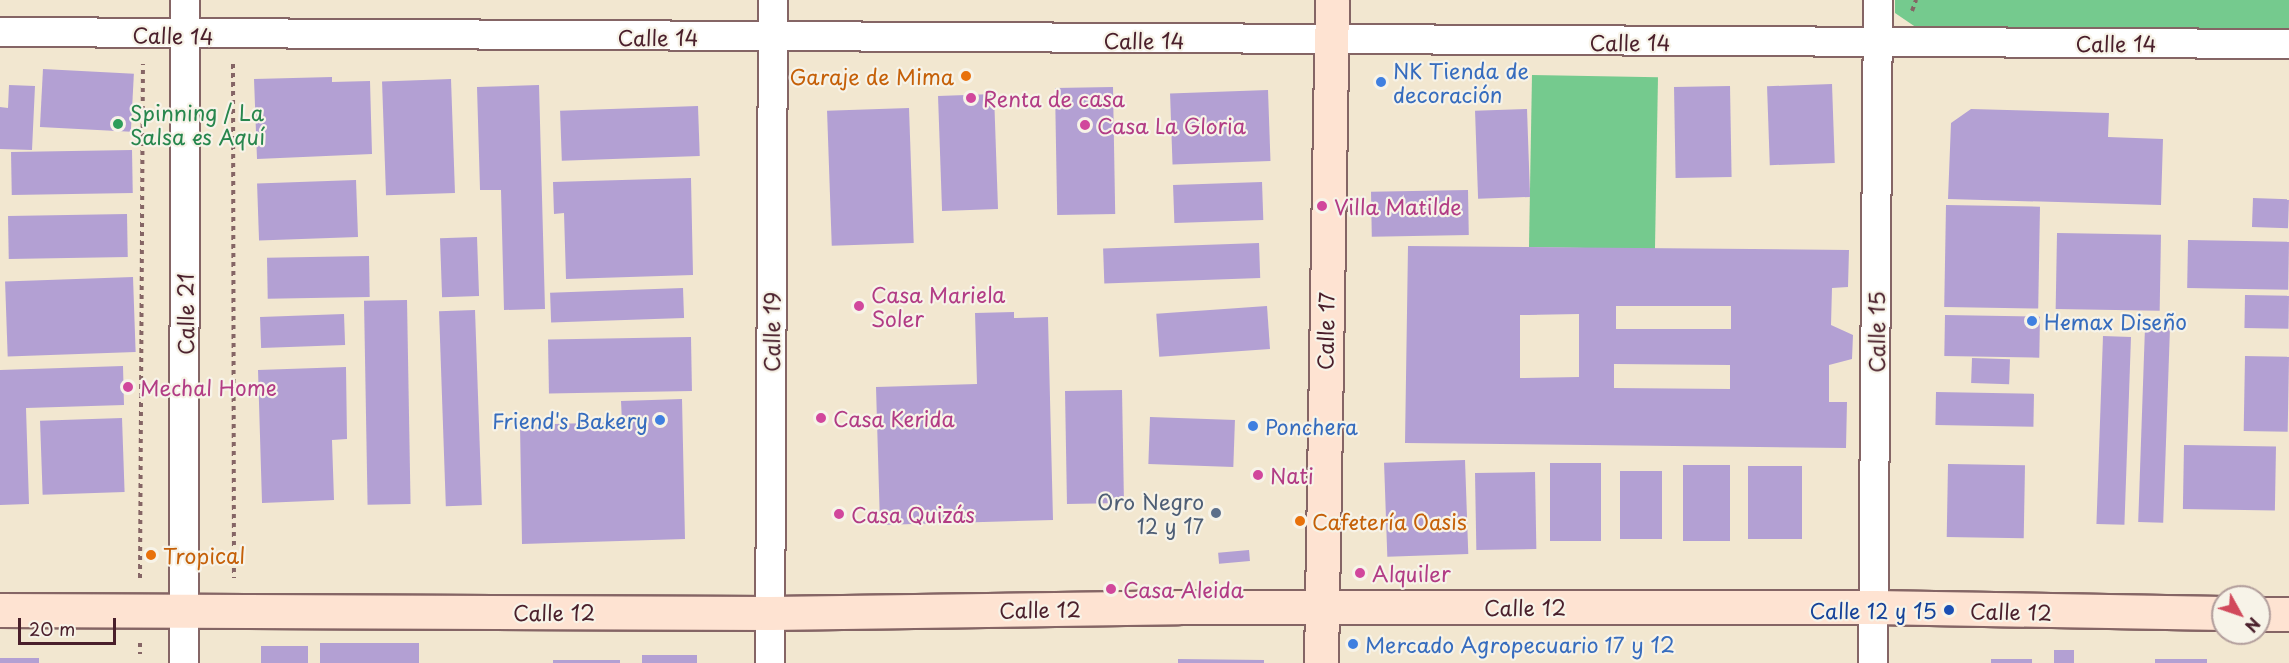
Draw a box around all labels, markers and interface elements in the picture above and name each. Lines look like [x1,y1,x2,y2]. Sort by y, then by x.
street label: Calle 14 [132,22,214,48]
street label: Calle 14 [617,24,699,50]
street label: Calle 14 [1103,27,1185,53]
street label: Calle 14 [1589,29,1671,55]
street label: Calle 14 [2075,30,2157,56]
place label: NK Tienda de decoración [1393,57,1530,107]
place label: Garaje de Mima [790,63,954,89]
marker: Garaje de Mima [959,69,973,83]
marker: NK Tienda de decoración [1374,75,1388,89]
place label: Renta de casa [983,85,1126,111]
marker: Renta de casa [964,91,978,105]
place label: Spinning / La Salsa es Aquí [130,99,265,149]
place label: Casa La Gloria [1097,112,1249,138]
marker: Spinning / La Salsa es Aquí [111,117,125,131]
marker: Casa La Gloria [1078,118,1092,132]
place label: Villa Matilde [1334,193,1462,219]
marker: Villa Matilde [1315,199,1329,213]
street label: Calle 21 [172,273,198,355]
place label: Casa Mariela Soler [871,281,1006,331]
street label: Calle 17 [1312,291,1338,371]
street label: Calle 19 [758,292,784,372]
street label: Calle 15 [1863,292,1889,372]
marker: Casa Mariela Soler [852,299,866,313]
place label: Hemax Diseño [2044,308,2188,334]
marker: Hemax Diseño [2025,314,2039,328]
place label: Mechal Home [140,374,277,400]
marker: Mechal Home [121,380,135,394]
place label: Casa Kerida [833,405,956,431]
place label: Friend's Bakery [491,407,648,433]
marker: Casa Kerida [814,411,828,425]
marker: Friend's Bakery [653,413,667,427]
place label: Ponchera [1265,413,1358,439]
marker: Ponchera [1246,419,1260,433]
place label: Nati [1270,462,1314,488]
marker: Nati [1251,468,1265,482]
place label: Oro Negro 12 y 17 [1097,488,1204,538]
place label: Casa Quizás [851,501,976,527]
marker: Oro Negro 12 y 17 [1209,506,1223,520]
marker: Casa Quizás [832,507,846,521]
place label: Cafetería Oasis [1312,508,1468,534]
marker: Cafetería Oasis [1293,514,1307,528]
place label: Tropical [163,542,245,568]
marker: Tropical [144,548,158,562]
place label: Alquiler [1372,560,1451,586]
marker: Alquiler [1353,566,1367,580]
place label: Casa Aleida [1123,576,1244,602]
marker: Casa Aleida [1104,582,1118,596]
north arrow [2211,585,2271,645]
street label: Calle 12 [1484,594,1566,620]
street label: Calle 12 [999,596,1081,622]
place label: Calle 12 y 15 [1806,597,1937,623]
street label: Calle 12 [1970,598,2052,624]
street label: Calle 12 [513,599,595,625]
marker: Calle 12 y 15 [1942,603,1956,617]
scale bar [21,606,118,644]
text: N [2240,613,2267,638]
text: 20 m [29,615,75,642]
place label: Mercado Agropecuario 17 y 12 [1365,631,1674,657]
marker: Mercado Agropecuario 17 y 12 [1346,637,1360,651]

